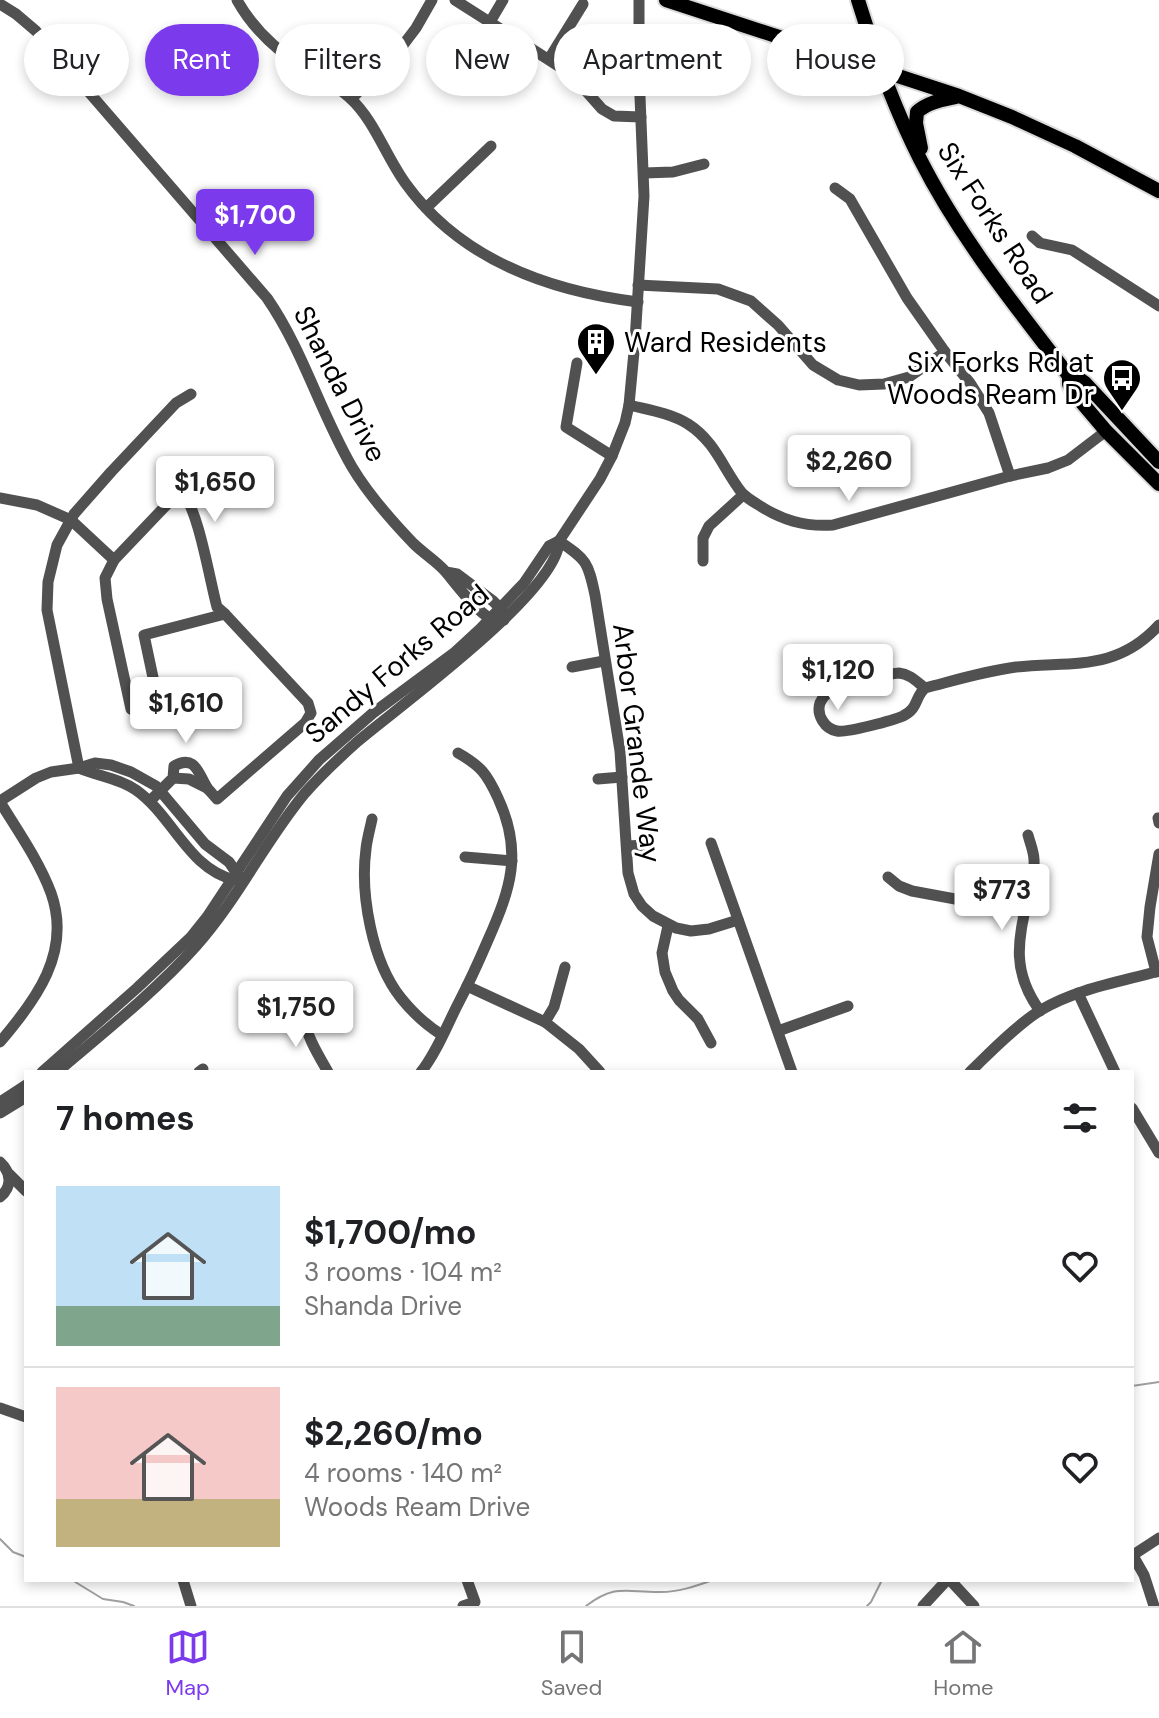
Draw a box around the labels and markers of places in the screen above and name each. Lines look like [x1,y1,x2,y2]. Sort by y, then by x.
pin: $1,700 [190,189,320,257]
building icon: Ward Residents [575,321,617,376]
place label: Ward Residents [624,324,827,361]
place label: Six Forks Rd at Woods Ream Dr [887,344,1094,413]
bus stop icon: Six Forks Rd at Woods Ream Dr [1101,357,1143,412]
pin: $2,260 [784,435,914,503]
pin: $1,650 [150,456,280,524]
pin: $1,120 [773,644,903,712]
pin: $1,610 [121,677,251,745]
pin: $773 [955,864,1049,932]
pin: $1,750 [231,981,361,1049]

